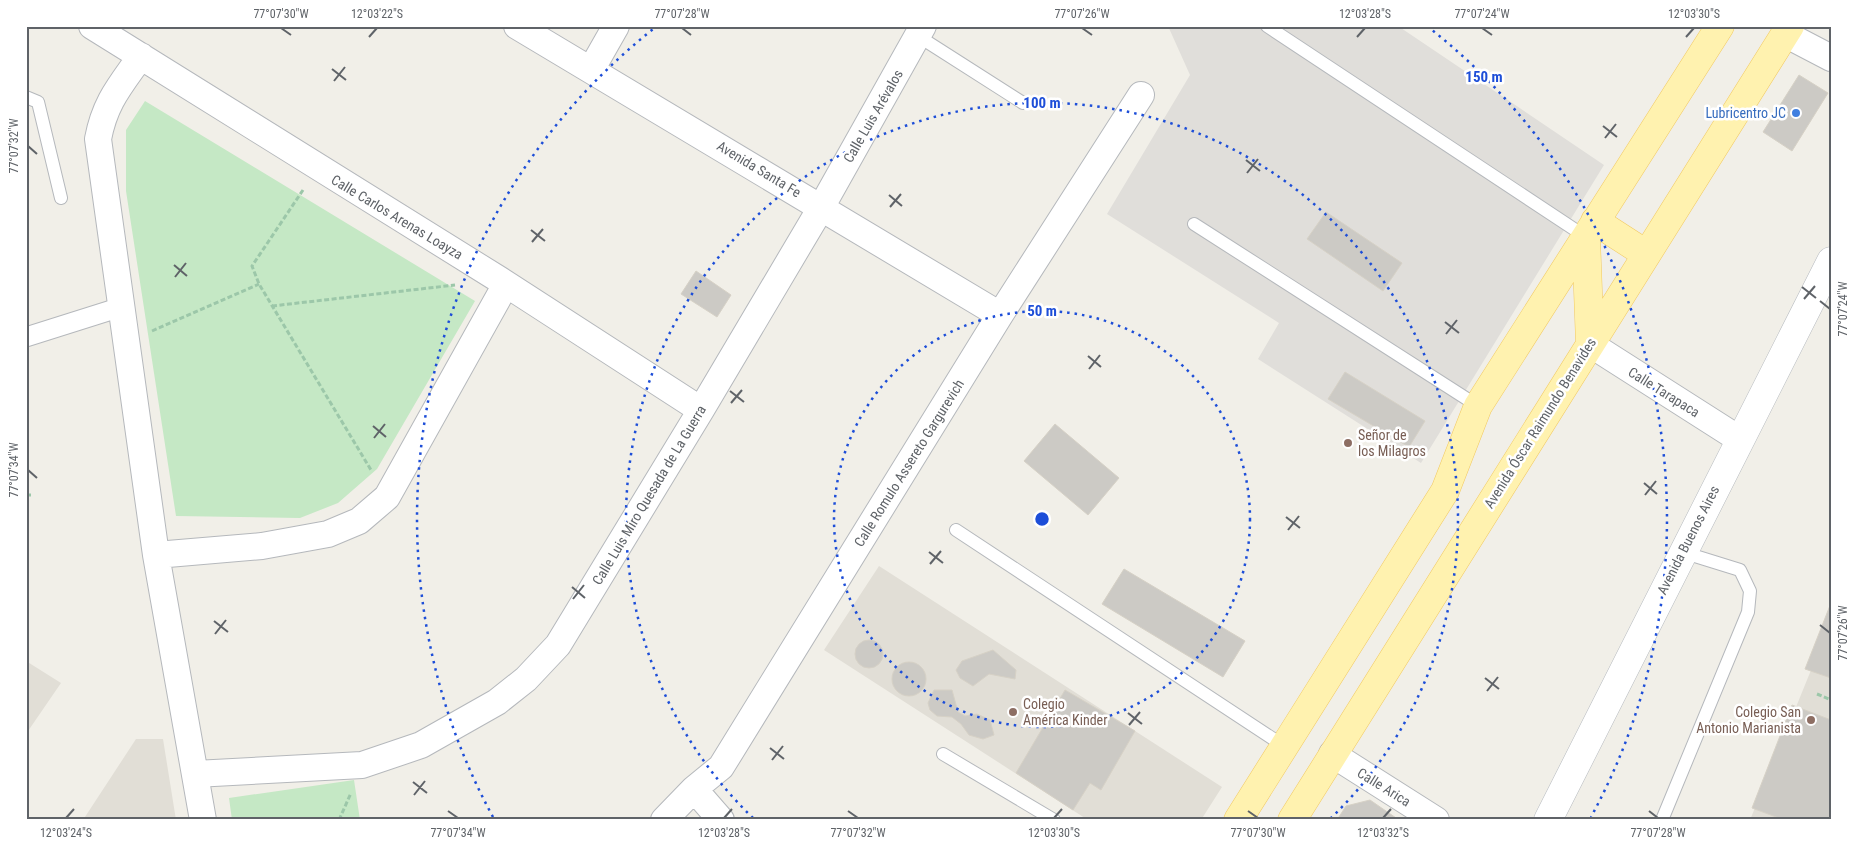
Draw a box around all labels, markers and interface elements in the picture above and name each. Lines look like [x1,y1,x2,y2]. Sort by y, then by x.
text: 77°07'30"W [253,7,309,21]
text: 12°03'22"S [351,7,403,21]
text: 77°07'28"W [654,7,710,21]
text: 77°07'26"W [1054,7,1110,21]
text: 12°03'28"S [1339,7,1391,21]
text: 77°07'24"W [1454,7,1510,21]
text: 12°03'30"S [1668,7,1720,21]
street label: Calle Luis Arévalos [840,67,906,165]
text: 150 m [1465,68,1503,86]
text: 100 m [1023,94,1061,112]
place label: Lubricentro JC [1705,105,1786,121]
marker: Lubricentro JC [1790,107,1802,119]
text: 77°07'32"W [7,118,21,174]
street label: Avenida Santa Fe [714,138,804,201]
street label: Calle Carlos Arenas Loayza [328,171,466,263]
text: 77°07'24"W [1836,281,1850,337]
text: 50 m [1027,302,1057,320]
street label: Avenida Óscar Raimundo Benavides [1480,334,1599,511]
street label: Calle Tarapaca [1625,364,1703,420]
street label: Calle Romulo Assereto Gargurevich [851,376,967,550]
street label: Calle Luis Miro Quesada de La Guerra [589,402,709,588]
place label: Señor de los Milagros [1358,427,1426,459]
marker: Señor de los Milagros [1342,437,1354,449]
text: 77°07'34"W [7,442,21,498]
street label: Avenida Buenos Aires [1654,483,1722,597]
centre of rings [1033,510,1051,528]
text: 77°07'26"W [1836,605,1850,661]
place label: Colegio América Kinder [1023,696,1107,728]
place label: Colegio San Antonio Marianista [1696,704,1801,736]
marker: Colegio América Kinder [1007,706,1019,718]
marker: Colegio San Antonio Marianista [1805,714,1817,726]
street label: Calle Arica [1354,764,1414,810]
text: 12°03'24"S [40,826,92,840]
text: 77°07'34"W [430,826,486,840]
text: 12°03'28"S [698,826,750,840]
text: 77°07'32"W [830,826,886,840]
text: 12°03'30"S [1028,826,1080,840]
text: 77°07'30"W [1230,826,1286,840]
text: 12°03'32"S [1357,826,1409,840]
text: 77°07'28"W [1630,826,1686,840]

